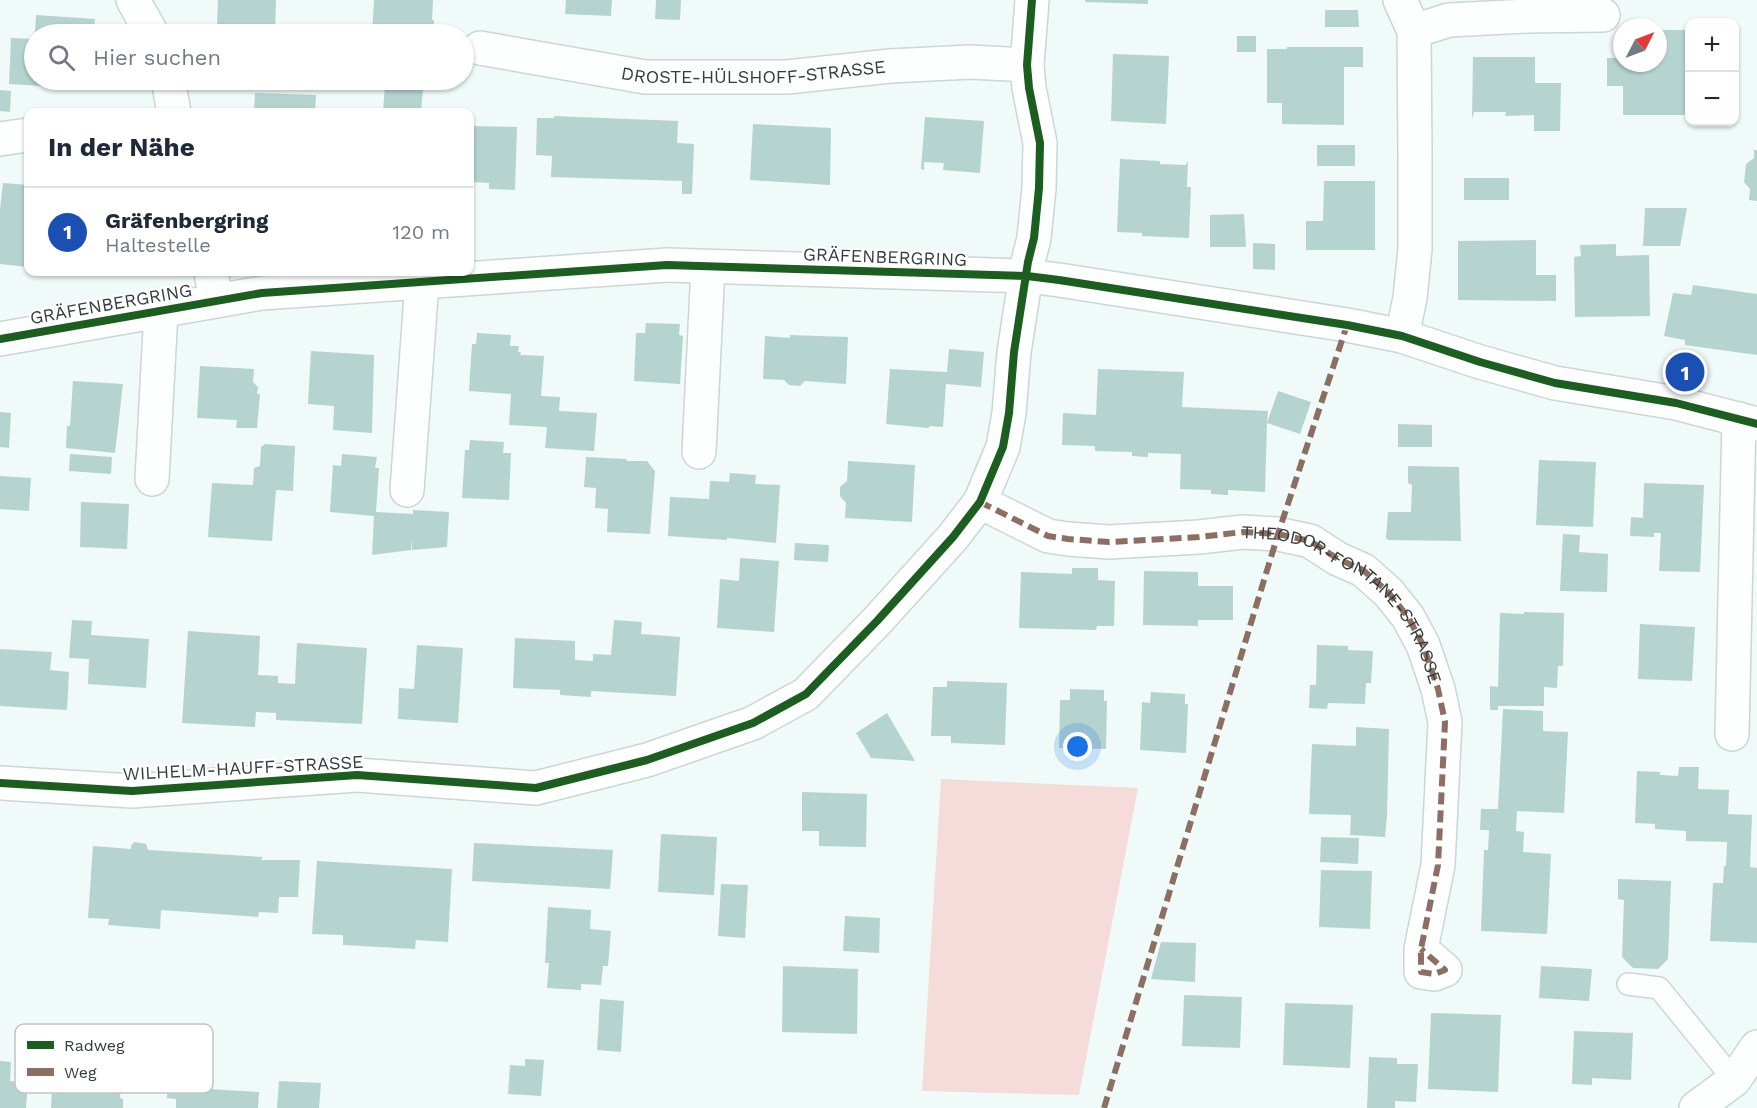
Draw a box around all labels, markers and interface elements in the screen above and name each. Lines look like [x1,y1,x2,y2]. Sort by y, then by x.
north arrow [1613,18,1667,72]
map controls [1685,18,1739,126]
button: + [1685,18,1739,72]
search box [24,24,474,90]
icon: search [45,41,78,74]
text: Hier suchen [93,45,221,70]
street label: DROSTE-HÜLSHOFF-STRASSE [620,56,887,87]
button: − [1685,72,1739,126]
text: In der Nähe [48,132,195,162]
text: Gräfenbergring [105,208,268,233]
text: 1 [63,220,72,244]
text: 120 m [392,220,450,244]
text: Haltestelle [105,233,211,257]
street label: GRÄFENBERGRING [803,243,967,270]
street label: GRÄFENBERGRING [28,279,194,328]
pin: 1 [1666,350,1704,394]
street label: THEODOR-FONTANE-STRASSE [1241,521,1446,686]
your location [1063,732,1092,761]
street label: WILHELM-HAUFF-STRASSE [122,751,364,784]
legend [15,1024,213,1093]
text: Radweg [64,1036,125,1055]
text: Weg [64,1063,97,1082]

